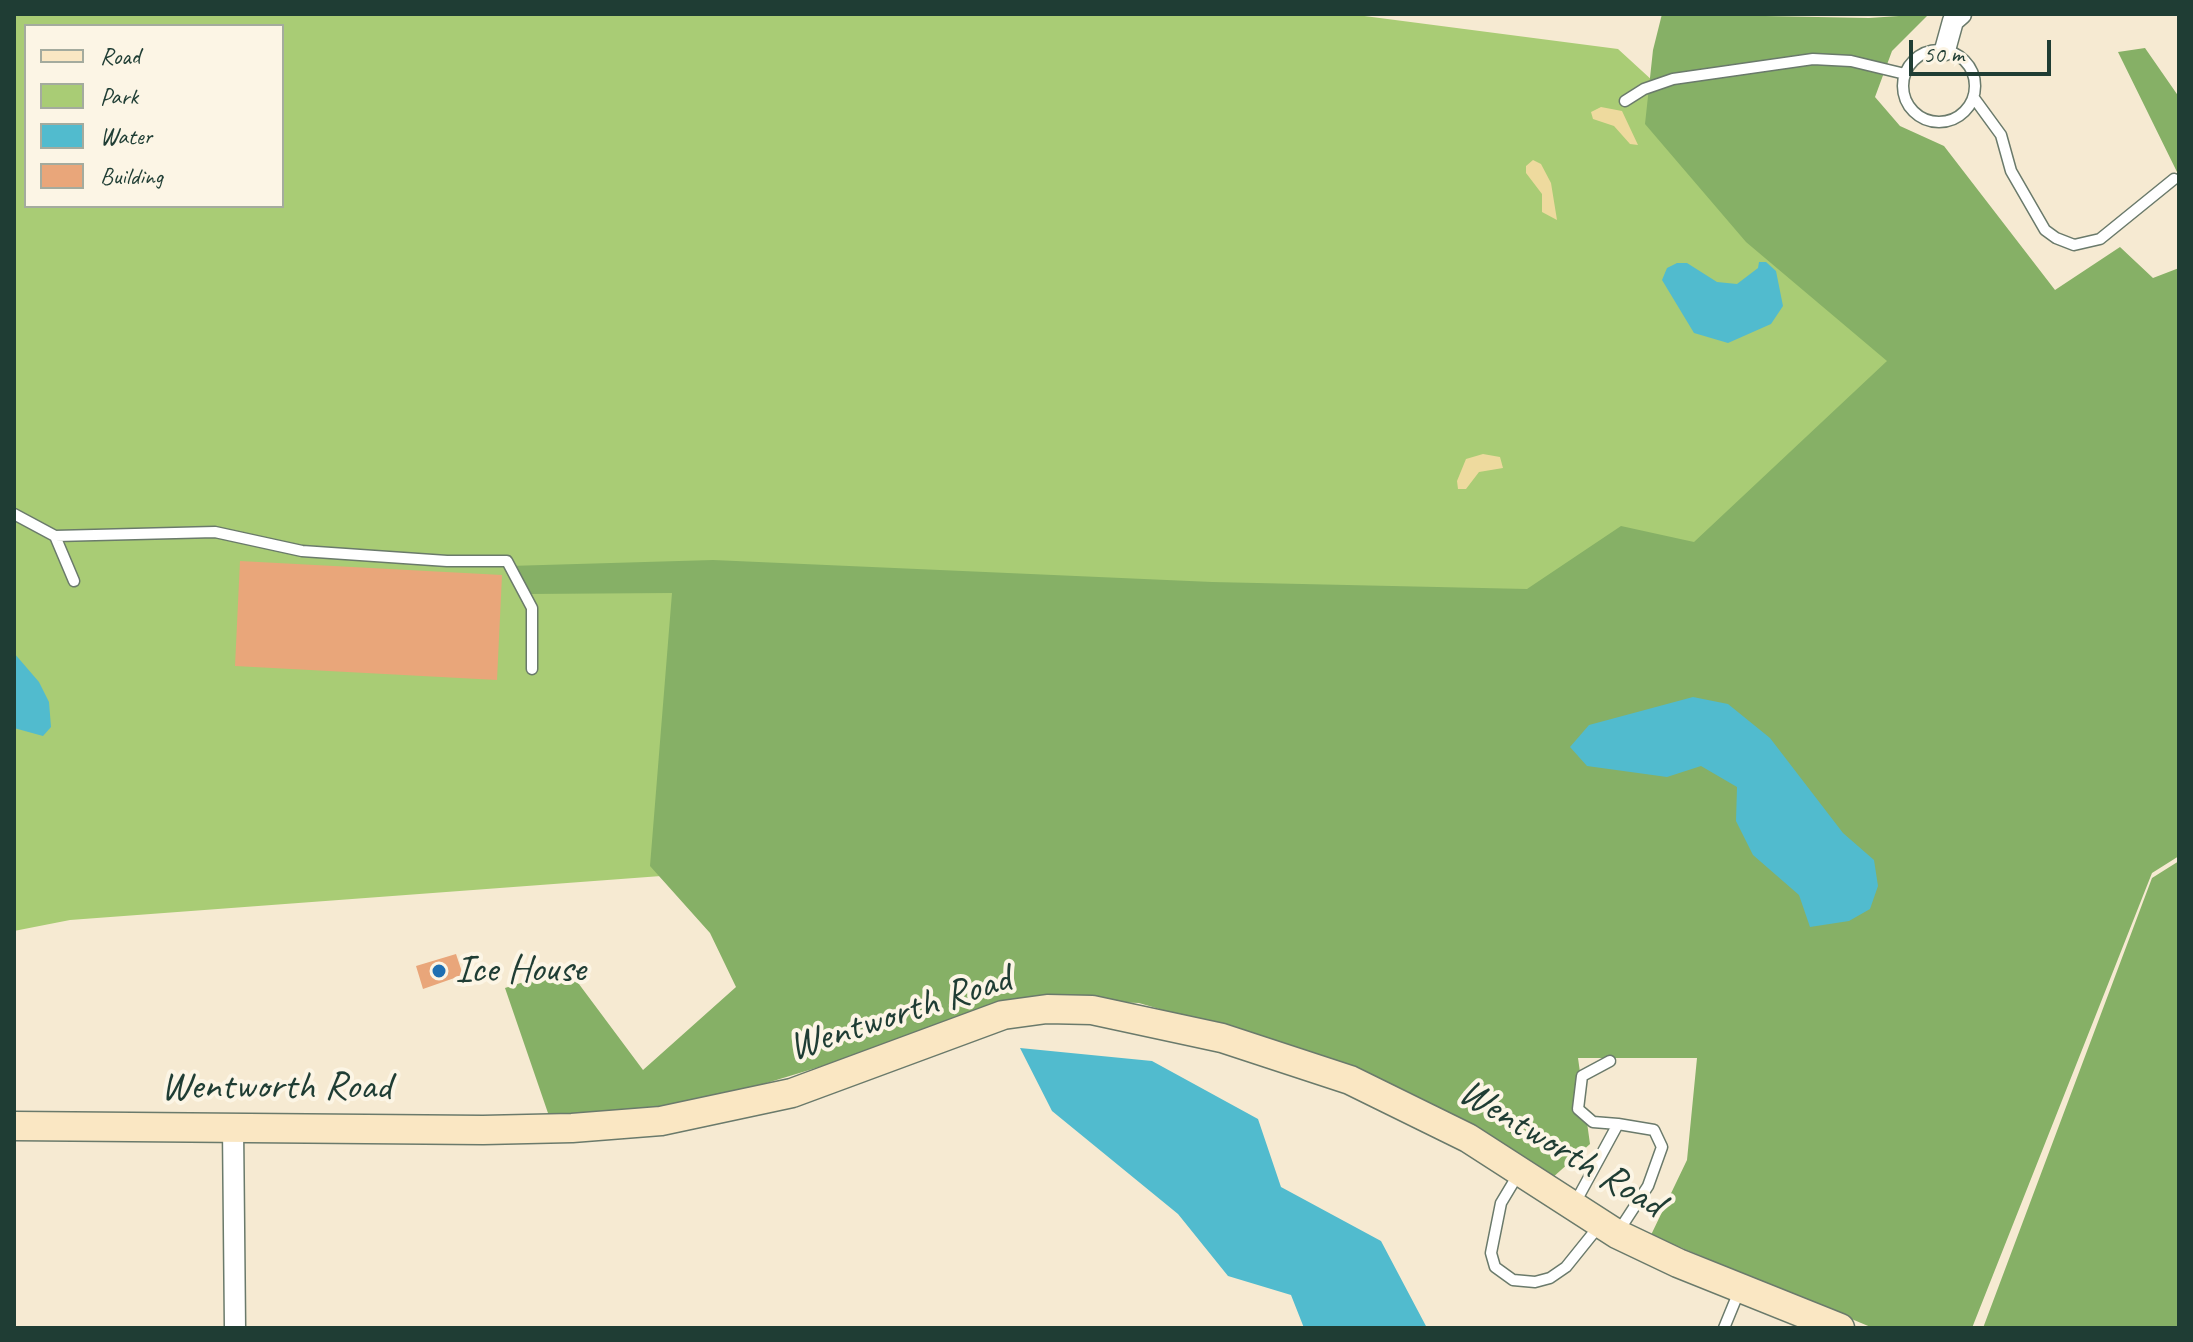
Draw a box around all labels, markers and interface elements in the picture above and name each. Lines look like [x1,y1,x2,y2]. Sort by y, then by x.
legend [24,24,284,208]
scale bar [1913,24,2055,74]
text: 50 m [1923,39,1964,69]
text: Road [100,41,140,71]
text: Park [100,81,138,111]
text: Water [100,121,152,151]
text: Building [100,161,163,191]
place label: Ice House [455,947,586,995]
street label: Wentworth Road [783,956,1017,1072]
marker: Ice House [430,962,448,980]
street label: Wentworth Road [161,1064,391,1112]
street label: Wentworth Road [1450,1069,1672,1229]

